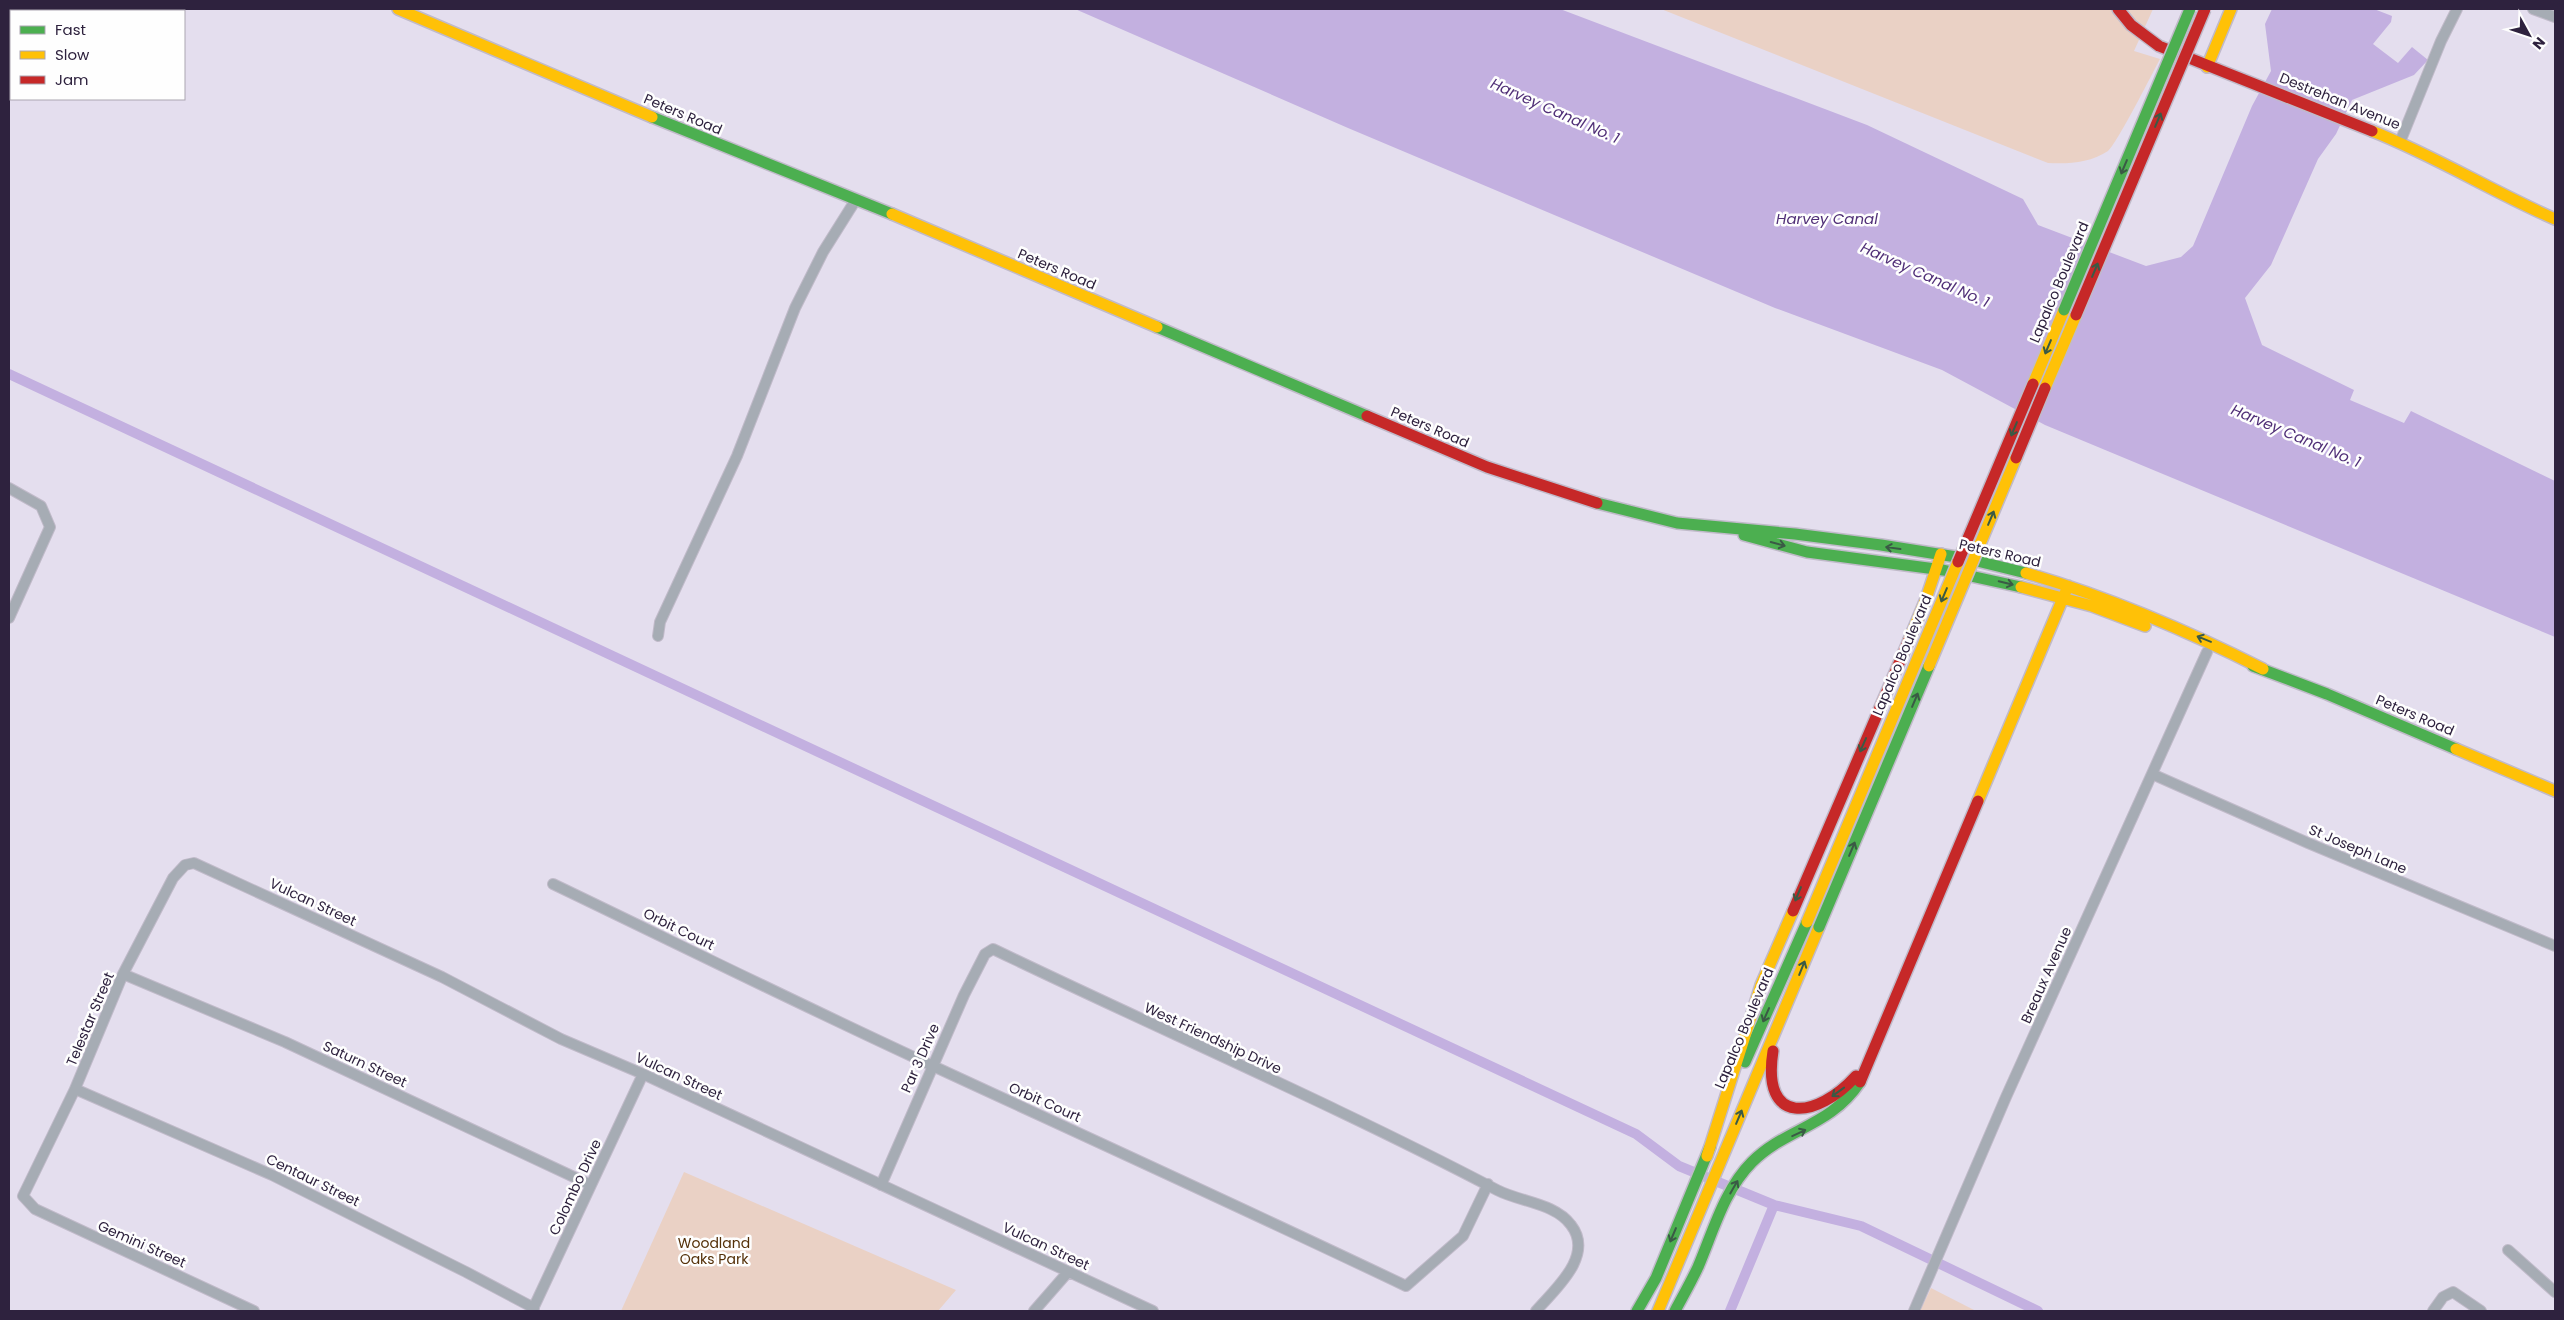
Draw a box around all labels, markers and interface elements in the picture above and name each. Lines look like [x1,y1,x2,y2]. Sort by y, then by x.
legend [10,10,185,100]
north arrow [2504,10,2554,60]
text: Fast [55,19,86,40]
text: N [2528,33,2550,54]
text: Slow [55,44,90,65]
street label: Destrehan Avenue [2277,68,2404,134]
text: Jam [55,69,89,90]
water label: Harvey Canal No. 1 [1487,73,1623,148]
street label: Peters Road [641,89,725,139]
one-way arrow [2154,113,2163,128]
one-way arrow [2119,159,2128,174]
water label: Harvey Canal [1776,208,1878,229]
street label: Lapalco Boulevard [2024,218,2094,346]
water label: Harvey Canal No. 1 [1857,237,1993,312]
street label: Peters Road [1015,244,1099,294]
one-way arrow [2091,263,2100,278]
one-way arrow [2043,339,2053,354]
water label: Harvey Canal No. 1 [2228,399,2364,472]
street label: Peters Road [1388,402,1472,452]
one-way arrow [2008,421,2018,436]
one-way arrow [1987,510,1996,526]
street label: Peters Road [1957,534,2043,572]
one-way arrow [1769,540,1785,550]
one-way arrow [1885,543,1901,553]
one-way arrow [1998,579,2014,588]
one-way arrow [1939,587,1948,602]
street label: Lapalco Boulevard [1867,591,1937,719]
one-way arrow [2197,634,2212,644]
street label: Peters Road [2373,690,2457,740]
one-way arrow [1910,693,1920,708]
one-way arrow [1857,737,1867,752]
street label: St Joseph Lane [2306,819,2410,879]
one-way arrow [1847,842,1857,857]
street label: Vulcan Street [266,873,360,931]
one-way arrow [1793,886,1803,901]
street label: Orbit Court [640,903,718,955]
street label: Breaux Avenue [2016,923,2076,1027]
one-way arrow [1799,960,1808,975]
street label: Lapalco Boulevard [1709,964,1779,1092]
street label: Telestar Street [61,969,119,1069]
street label: West Friendship Drive [1141,997,1285,1079]
one-way arrow [1761,1007,1770,1022]
street label: Par 3 Drive [896,1020,944,1096]
street label: Saturn Street [320,1036,410,1092]
street label: Vulcan Street [632,1047,726,1105]
street label: Orbit Court [1006,1077,1084,1127]
one-way arrow [1832,1087,1845,1098]
one-way arrow [1735,1110,1745,1125]
one-way arrow [1791,1128,1806,1138]
street label: Colombo Drive [544,1135,606,1238]
street label: Centaur Street [263,1149,363,1211]
one-way arrow [1729,1181,1739,1195]
street label: Gemini Street [95,1216,189,1272]
street label: Vulcan Street [999,1217,1093,1275]
one-way arrow [1668,1228,1677,1243]
park label: Woodland Oaks Park [678,1233,750,1269]

